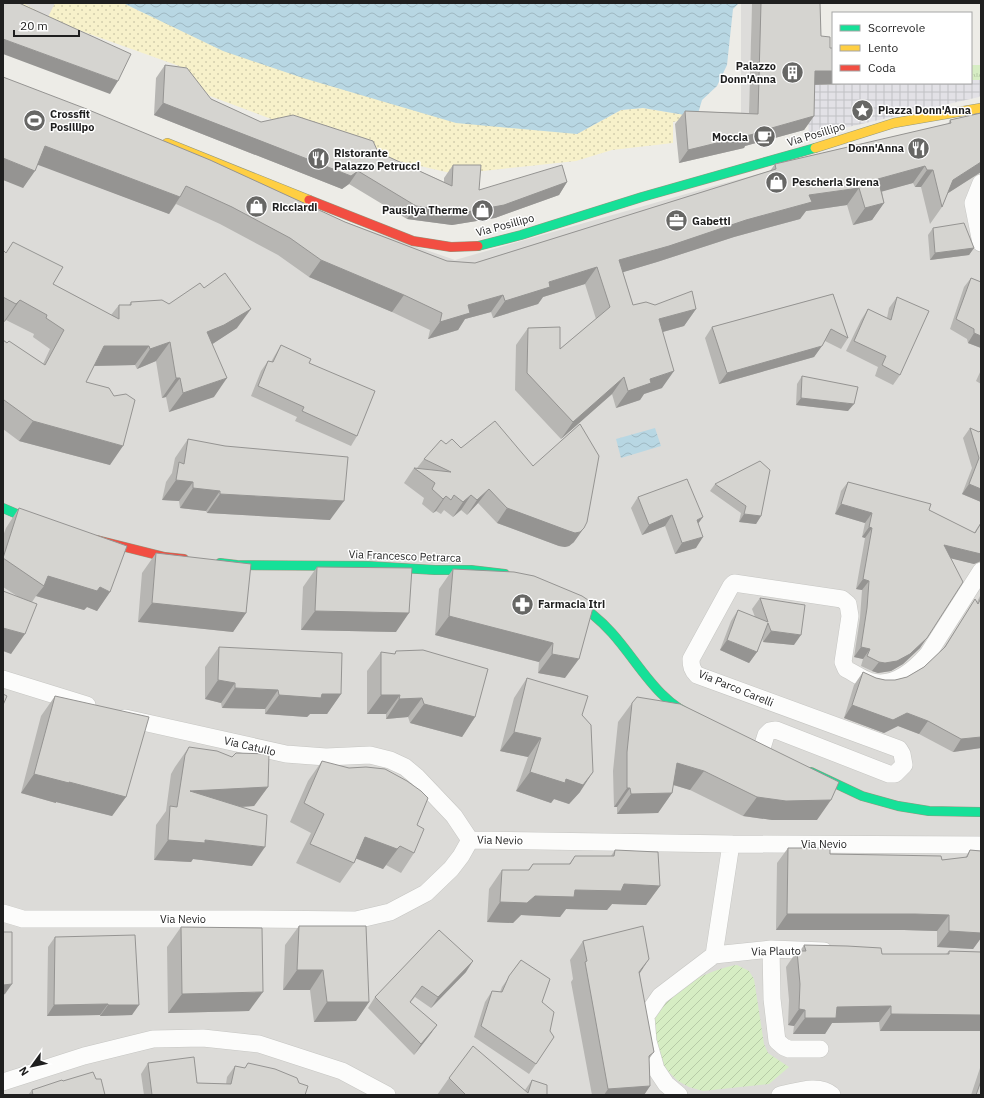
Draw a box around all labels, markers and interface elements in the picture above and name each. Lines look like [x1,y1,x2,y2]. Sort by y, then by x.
scale bar [14,12,79,38]
legend [832,12,972,84]
text: 20 m [20,18,48,33]
text: Scorrevole [868,20,926,35]
text: Lento [868,40,898,55]
place label: Palazzo Donn'Anna [720,59,776,86]
building icon: Palazzo Donn'Anna [779,59,805,85]
text: Coda [868,60,896,75]
place icon: Piazza Donn'Anna [850,97,876,123]
place label: Piazza Donn'Anna [878,103,971,117]
sports icon: Crossfit Posillipo [22,107,48,133]
place label: Crossfit Posillipo [50,107,95,134]
street label: Via Posillipo [785,119,847,149]
cafe icon: Moccia [751,124,777,150]
place label: Moccia [712,130,748,144]
restaurant icon: Donn'Anna [906,135,932,161]
place label: Donn'Anna [848,141,904,155]
restaurant icon: Ristorante Palazzo Petrucci [306,146,332,172]
place label: Ristorante Palazzo Petrucci [334,146,420,173]
shop icon: Pescheria Sirena [763,169,789,195]
place label: Pescheria Sirena [792,175,879,189]
shop icon: Ricciardi [243,194,269,220]
shop icon: Pausilya Therme [470,197,496,223]
place label: Ricciardi [272,200,318,214]
place label: Pausilya Therme [382,203,468,217]
office icon: Gabetti [663,208,689,234]
street label: Via Posillipo [474,210,536,240]
place label: Gabetti [692,214,731,228]
street label: Via Francesco Petrarca [348,547,462,565]
pharmacy icon: Farmacia Itri [510,591,536,617]
place label: Farmacia Itri [538,597,605,611]
street label: Via Parco Carelli [696,667,776,709]
street label: Via Catullo [223,733,277,759]
street label: Via Nevio [477,833,523,847]
street label: Via Nevio [801,837,847,851]
street label: Via Nevio [160,912,206,926]
street label: Via Plauto [751,944,801,958]
north arrow [12,1046,52,1086]
text: N [16,1064,32,1079]

